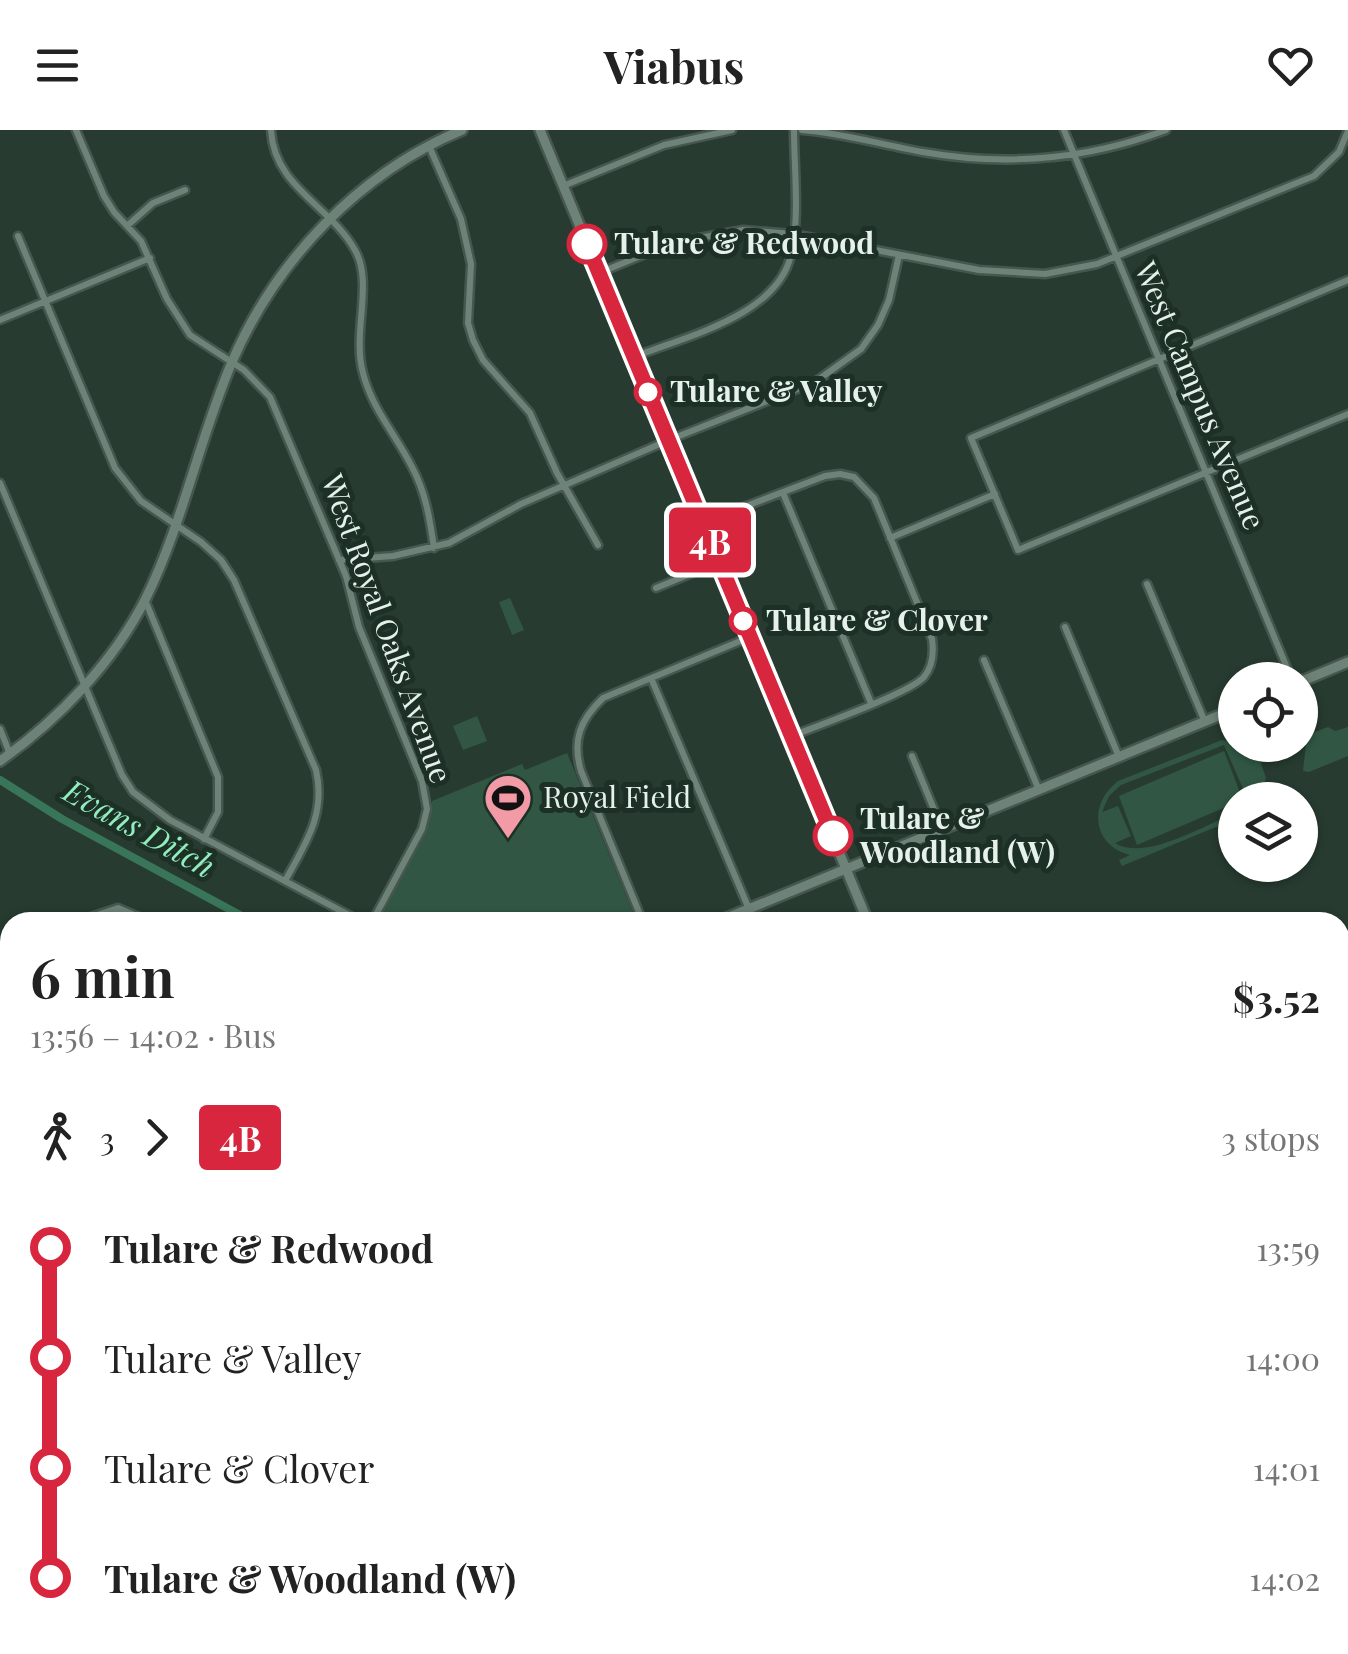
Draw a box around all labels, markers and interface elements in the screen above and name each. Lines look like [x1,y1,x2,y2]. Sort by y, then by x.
text: Viabus [604,35,744,95]
icon: menu [30,38,85,93]
icon: heart [1263,38,1318,93]
place label: Tulare & Redwood [614,222,874,262]
marker: Tulare & Redwood [568,225,606,263]
street label: West Campus Avenue [1126,254,1275,535]
place label: Tulare & Valley [670,370,883,410]
marker: Tulare & Valley [635,379,661,405]
street label: West Royal Oaks Avenue [313,468,462,788]
line badge: 4B [665,508,755,572]
text: 4B [689,517,731,564]
place label: Tulare & Clover [766,599,988,639]
marker: Tulare & Clover [730,608,756,634]
map controls [1218,662,1318,882]
button: locate [1218,662,1318,762]
water label: Evans Ditch [55,767,224,886]
sports icon: Royal Field [482,772,534,840]
place label: Royal Field [543,776,691,816]
button: layers [1218,782,1318,882]
place label: Tulare & Woodland (W) [859,797,1055,871]
marker: Tulare & Woodland (W) [814,817,852,855]
text: 6 min [30,938,175,1012]
text: $3.52 [1233,972,1320,1023]
text: 13:56 – 14:02 · Bus [30,1013,276,1056]
icon: walk [30,1110,85,1165]
icon: forward [129,1110,184,1165]
text: 4B [219,1114,261,1161]
text: 3 [100,1116,114,1159]
text: 3 stops [1222,1116,1320,1159]
text: Tulare & Redwood [104,1222,434,1273]
text: 13:59 [1256,1226,1320,1269]
text: Tulare & Valley [104,1332,362,1383]
text: 14:00 [1245,1336,1320,1379]
text: Tulare & Clover [104,1442,375,1493]
text: 14:01 [1253,1446,1320,1489]
text: Tulare & Woodland (W) [104,1552,516,1603]
text: 14:02 [1249,1556,1320,1599]

